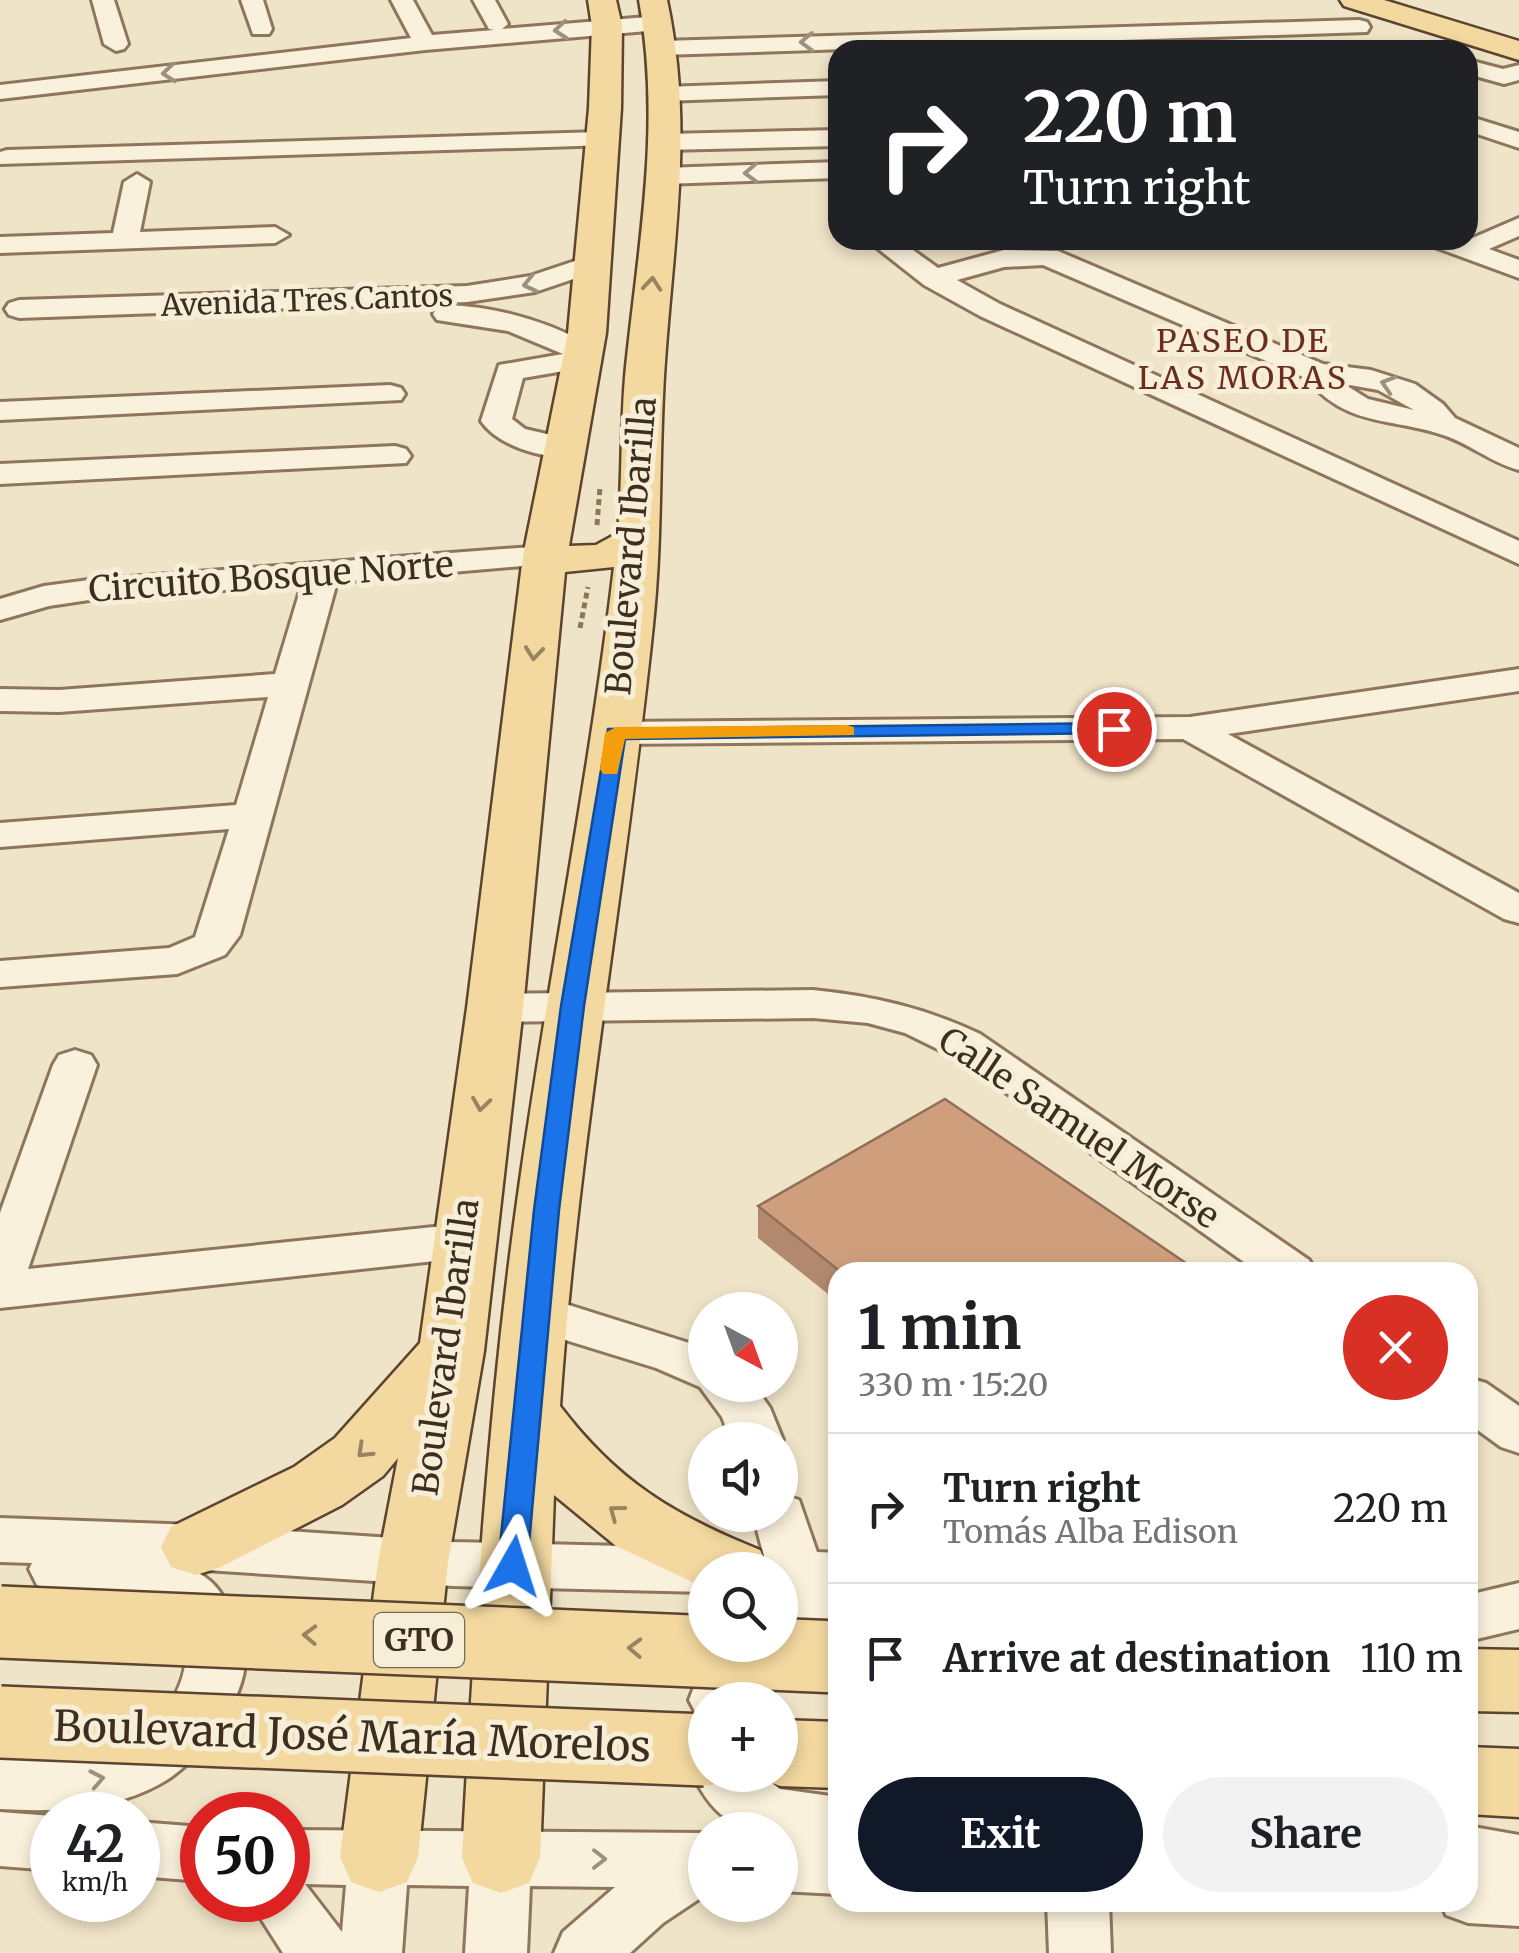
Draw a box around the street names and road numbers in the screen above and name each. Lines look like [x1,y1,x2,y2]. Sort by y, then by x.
street label: Avenida Tres Cantos [159,276,454,324]
street label: Boulevard Ibarilla [596,395,666,697]
street label: Circuito Bosque Norte [87,542,455,612]
street label: Calle Samuel Morse [930,1018,1228,1238]
street label: Boulevard Ibarilla [403,1196,489,1498]
road number: GTO [374,1613,464,1667]
street label: Boulevard José María Morelos [52,1700,652,1772]

